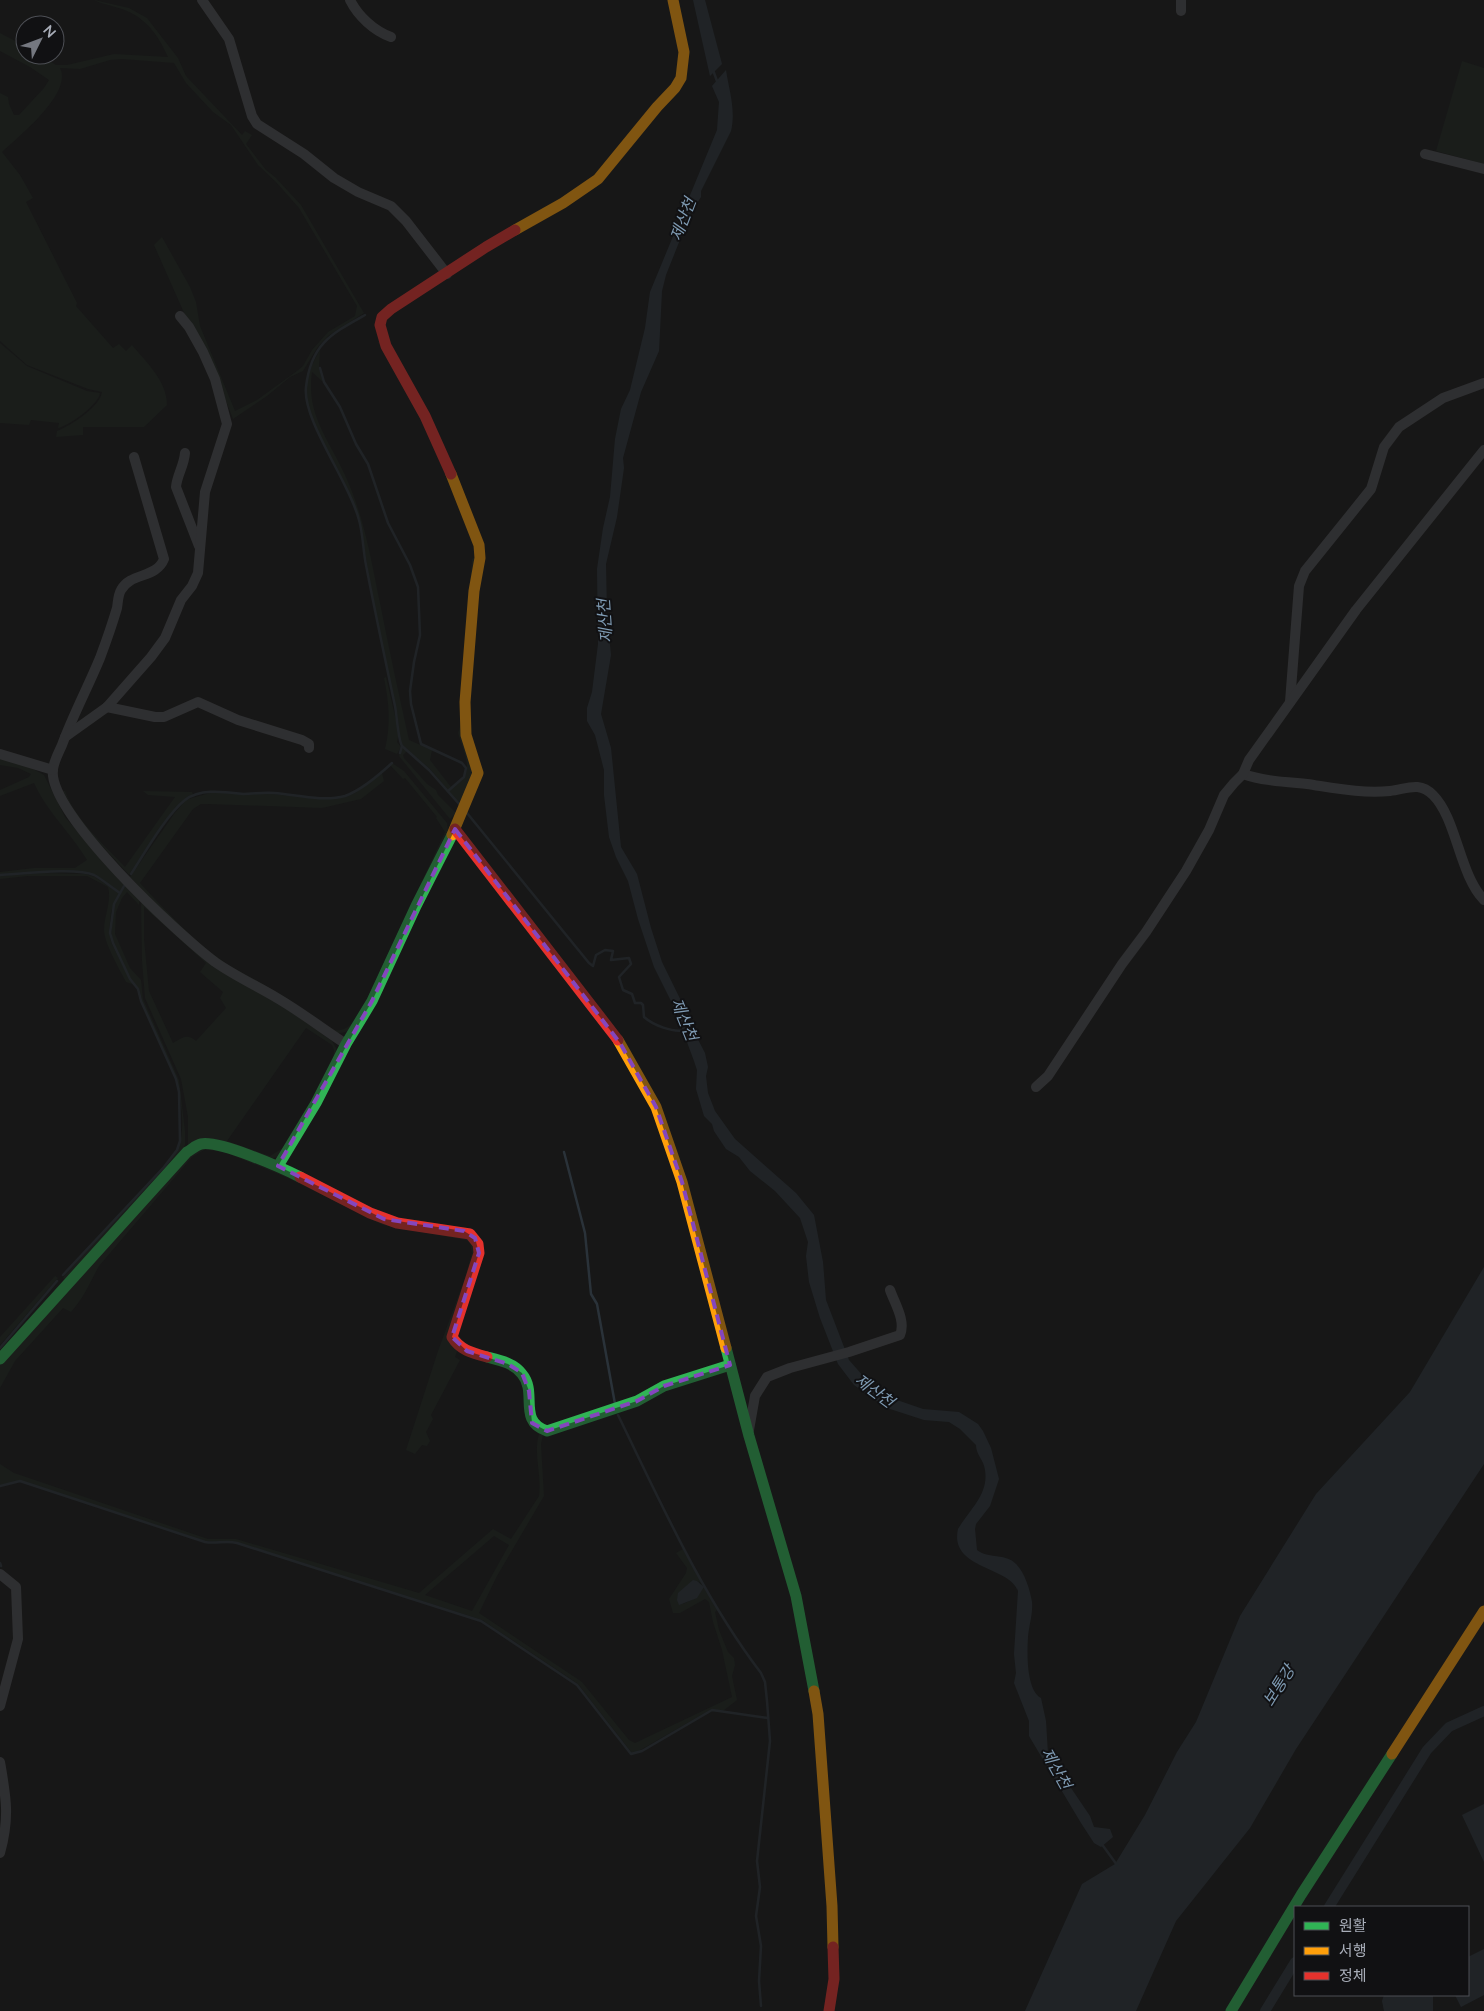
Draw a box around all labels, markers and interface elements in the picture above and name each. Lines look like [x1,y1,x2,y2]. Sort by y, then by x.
north arrow [15,15,65,65]
text: N [40,21,60,41]
water label: 제산천 [665,193,700,243]
water label: 제산천 [593,596,615,644]
water label: 제산천 [668,995,703,1045]
water label: 제산천 [852,1369,900,1412]
water label: 보통강 [1258,1659,1299,1709]
water label: 제산천 [1038,1744,1077,1794]
legend [1294,1906,1469,1996]
text: 원활 [1339,1916,1367,1934]
text: 서행 [1339,1941,1367,1959]
text: 정체 [1339,1966,1367,1984]

